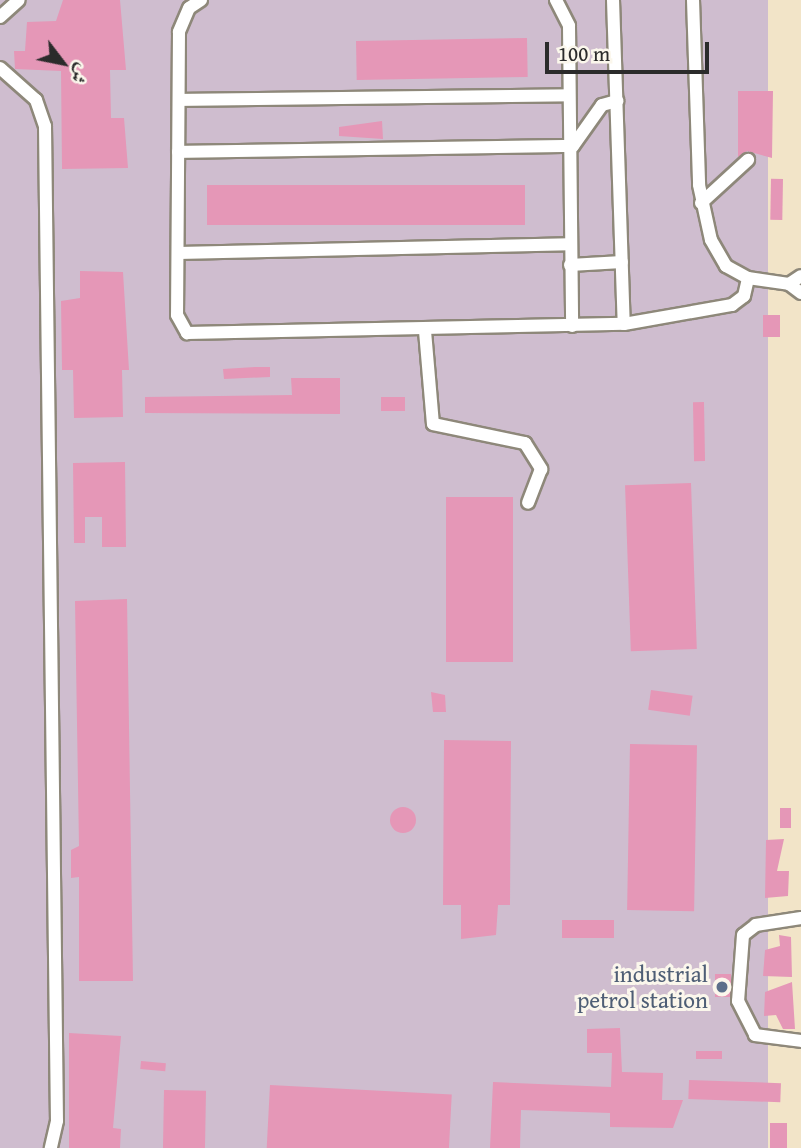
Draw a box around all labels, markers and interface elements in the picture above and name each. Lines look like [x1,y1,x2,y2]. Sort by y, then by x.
north arrow [28,28,98,98]
scale bar [549,28,714,72]
text: 100 m [558,38,610,69]
text: ش [64,59,98,90]
place label: industrial petrol station [577,960,708,1014]
marker: industrial petrol station [714,979,730,995]

